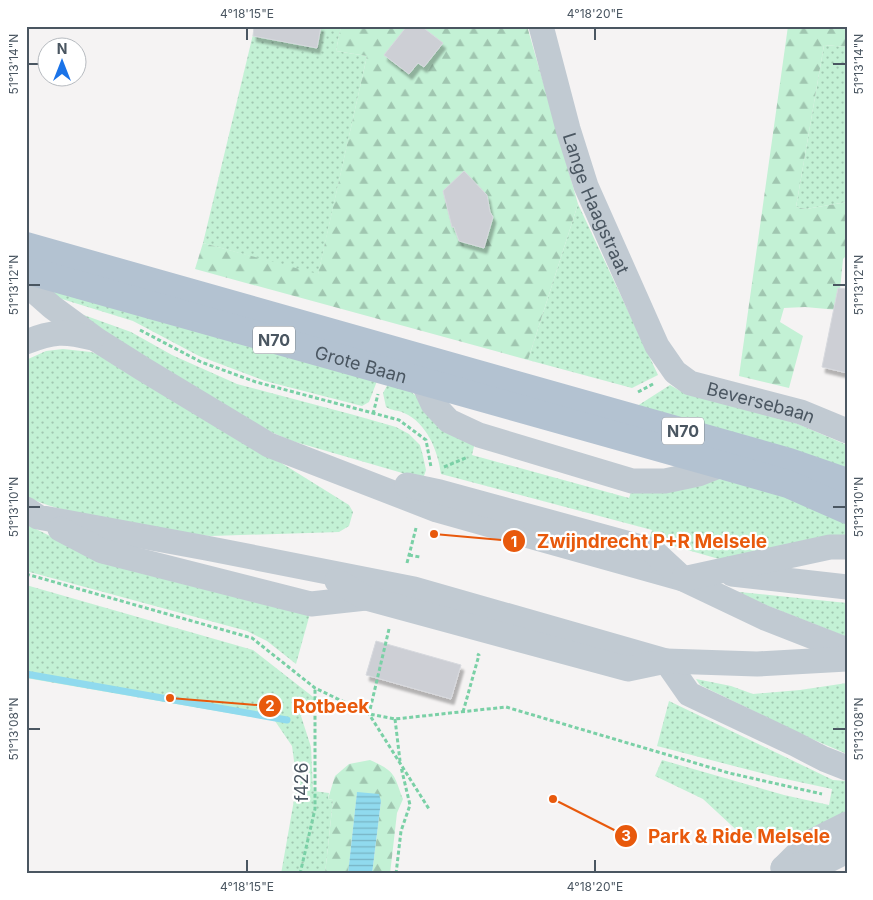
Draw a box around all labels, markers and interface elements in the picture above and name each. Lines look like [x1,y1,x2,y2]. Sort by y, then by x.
text: 4°18'15"E [220,6,274,21]
text: 4°18'20"E [567,6,623,21]
text: 51°13'14"N [6,34,21,94]
text: 51°13'14"N [851,34,866,94]
north arrow [38,38,88,88]
text: N [57,40,67,57]
street label: Lange Haagstraat [559,130,634,277]
text: 51°13'12"N [6,255,21,315]
text: 51°13'12"N [851,255,866,315]
road number: N70 [253,326,295,354]
street label: Grote Baan [313,341,409,387]
street label: Beversebaan [705,377,818,427]
road number: N70 [662,418,704,444]
text: 51°13'10"N [6,477,21,537]
text: 51°13'10"N [851,477,866,537]
callout: Zwijndrecht P+R Melsele [502,524,777,558]
text: Zwijndrecht P+R Melsele [537,530,767,553]
text: 1 [511,532,517,551]
callout: Rotbeek [257,689,379,723]
text: Rotbeek [293,695,369,718]
text: 2 [265,696,275,715]
text: 51°13'08"N [6,697,21,761]
text: 51°13'08"N [851,697,866,761]
street label: f426 [291,762,312,802]
callout: Park & Ride Melsele [614,819,840,853]
text: Park & Ride Melsele [648,825,830,848]
text: 3 [621,826,631,845]
text: 4°18'15"E [220,879,274,894]
text: 4°18'20"E [567,879,623,894]

